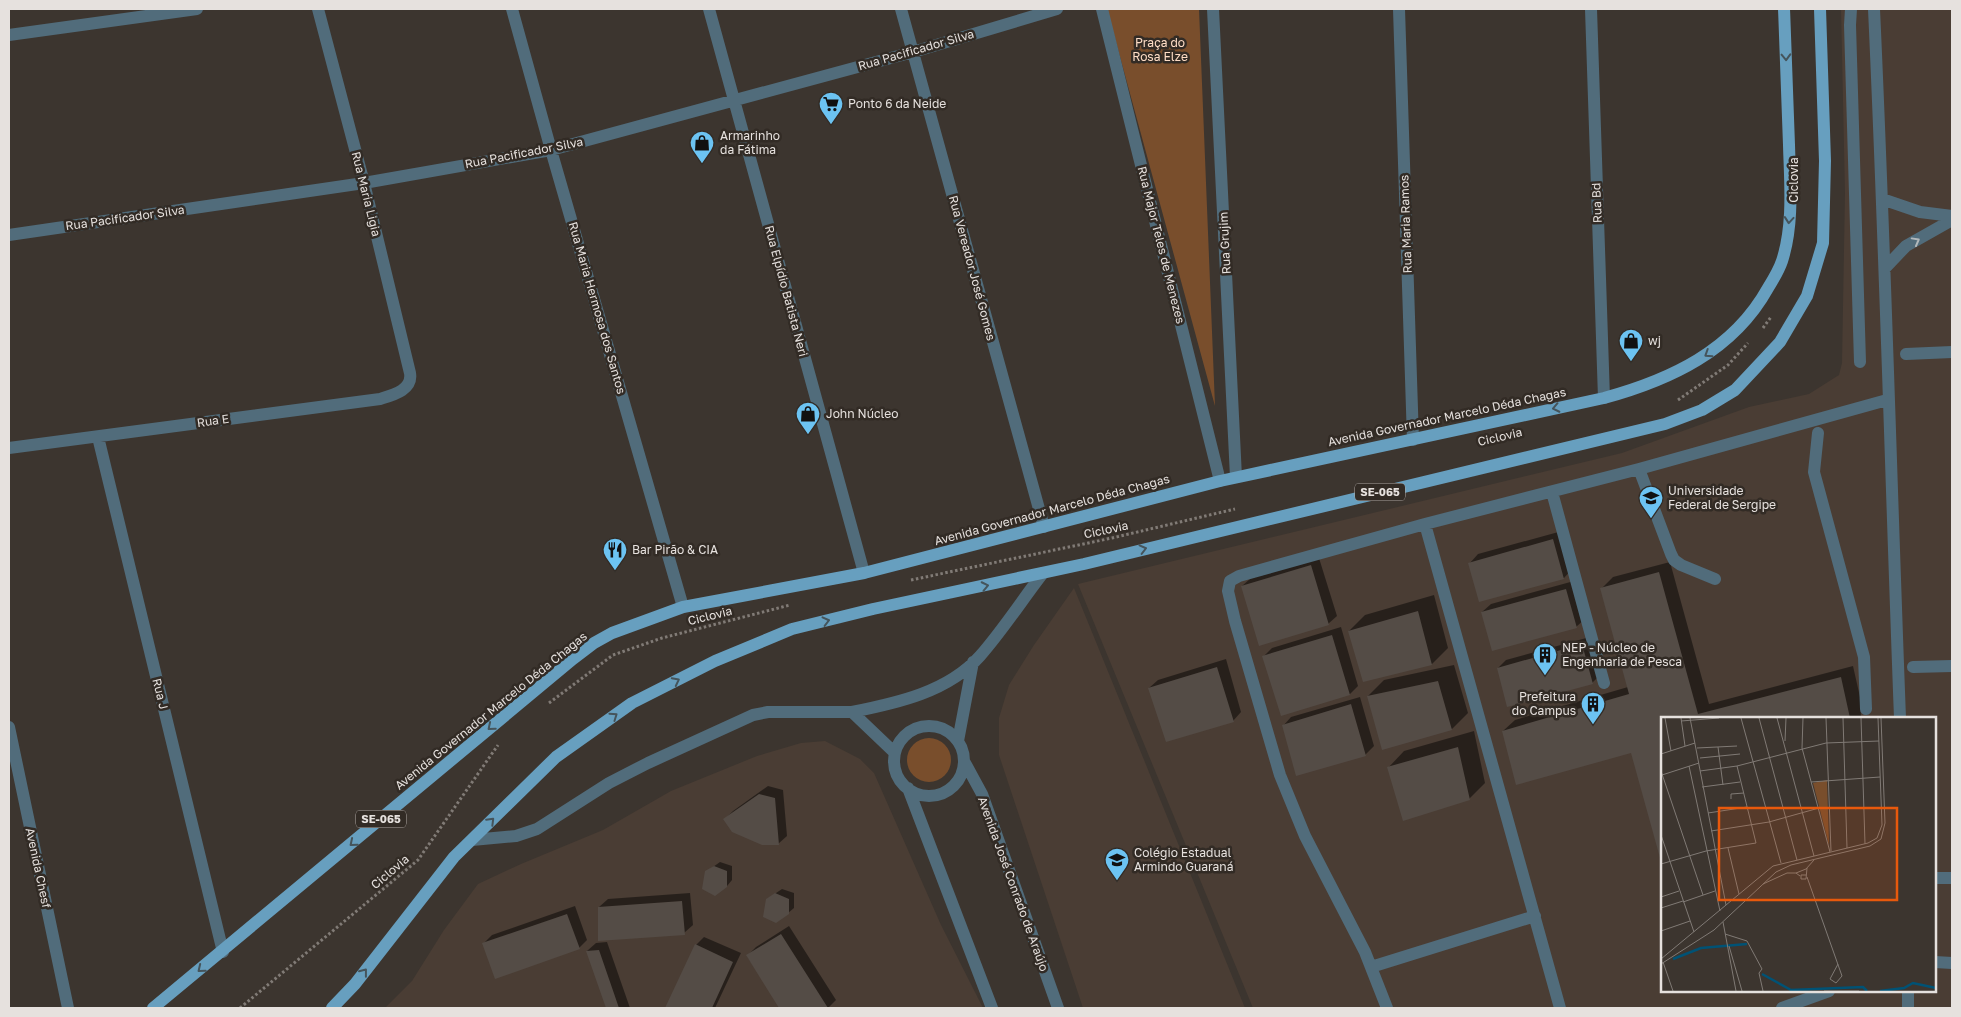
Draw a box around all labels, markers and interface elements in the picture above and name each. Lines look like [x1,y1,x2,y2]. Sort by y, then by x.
street label: Rua Pacificador Silva [856,26,976,73]
park label: Praça do Rosa Elze [1132,35,1188,64]
one-way arrow [1781,54,1791,62]
supermarket icon: Ponto 6 da Neide [818,91,844,125]
place label: Ponto 6 da Neide [848,96,946,111]
place label: Armarinho da Fátima [720,128,780,157]
shop icon: Armarinho da Fátima [689,130,715,164]
street label: Rua Pacificador Silva [464,134,584,171]
street label: Rua Maria Ligia [349,150,384,238]
street label: Ciclovia [1786,157,1801,203]
street label: Rua Major Teles de Menezes [1135,165,1188,325]
street label: Rua Maria Ramos [1396,174,1415,274]
street label: Rua Bd [1588,183,1605,223]
street label: Rua Vereador José Gomes [946,194,999,342]
street label: Rua Pacificador Silva [64,202,185,233]
street label: Rua Grujim [1215,211,1234,275]
one-way arrow [1783,216,1794,224]
street label: Rua Maria Hermosa dos Santos [566,220,629,396]
street label: Rua Elpídio Batista Neri [762,224,811,358]
one-way arrow [1911,237,1920,247]
shop icon: wj [1618,328,1644,362]
place label: wj [1648,333,1661,348]
one-way arrow [1704,348,1714,357]
street label: Avenida Governador Marcelo Déda Chagas [1327,384,1567,449]
shop icon: John Núcleo [795,401,821,435]
one-way arrow [1552,403,1561,413]
place label: John Núcleo [826,406,898,421]
street label: Rua E [196,411,230,430]
street label: Ciclovia [1476,424,1524,449]
street label: Avenida Governador Marcelo Déda Chagas [933,471,1171,548]
place label: Universidade Federal de Sergipe [1668,483,1776,512]
road number: SE-065 [1355,484,1405,501]
school or university icon: Universidade Federal de Sergipe [1638,485,1664,519]
street label: Ciclovia [1082,517,1130,542]
restaurant icon: Bar Pirão & CIA [602,537,628,571]
place label: Bar Pirão & CIA [632,542,718,557]
one-way arrow [1139,544,1148,555]
one-way arrow [980,581,989,592]
street label: Ciclovia [686,603,734,628]
one-way arrow [822,616,830,626]
street label: Avenida Governador Marcelo Déda Chagas [392,628,590,793]
place label: NEP - Núcleo de Engenharia de Pesca [1562,640,1682,669]
building icon: NEP - Núcleo de Engenharia de Pesca [1532,642,1558,676]
street label: Rua J [149,677,172,711]
one-way arrow [671,677,680,687]
place label: Prefeitura do Campus [1512,689,1576,718]
building icon: Prefeitura do Campus [1580,691,1606,725]
one-way arrow [608,713,618,722]
inset map [1661,717,1936,992]
one-way arrow [488,722,497,730]
street label: Avenida José Conrado de Araújo [975,794,1052,973]
road number: SE-065 [356,811,406,828]
one-way arrow [485,818,494,827]
street label: Avenida Chesf [23,826,54,910]
one-way arrow [350,837,359,846]
place label: Colégio Estadual Armindo Guaraná [1134,845,1234,874]
school or university icon: Colégio Estadual Armindo Guaraná [1104,847,1130,881]
street label: Ciclovia [368,851,412,892]
one-way arrow [198,964,207,972]
one-way arrow [358,968,367,978]

